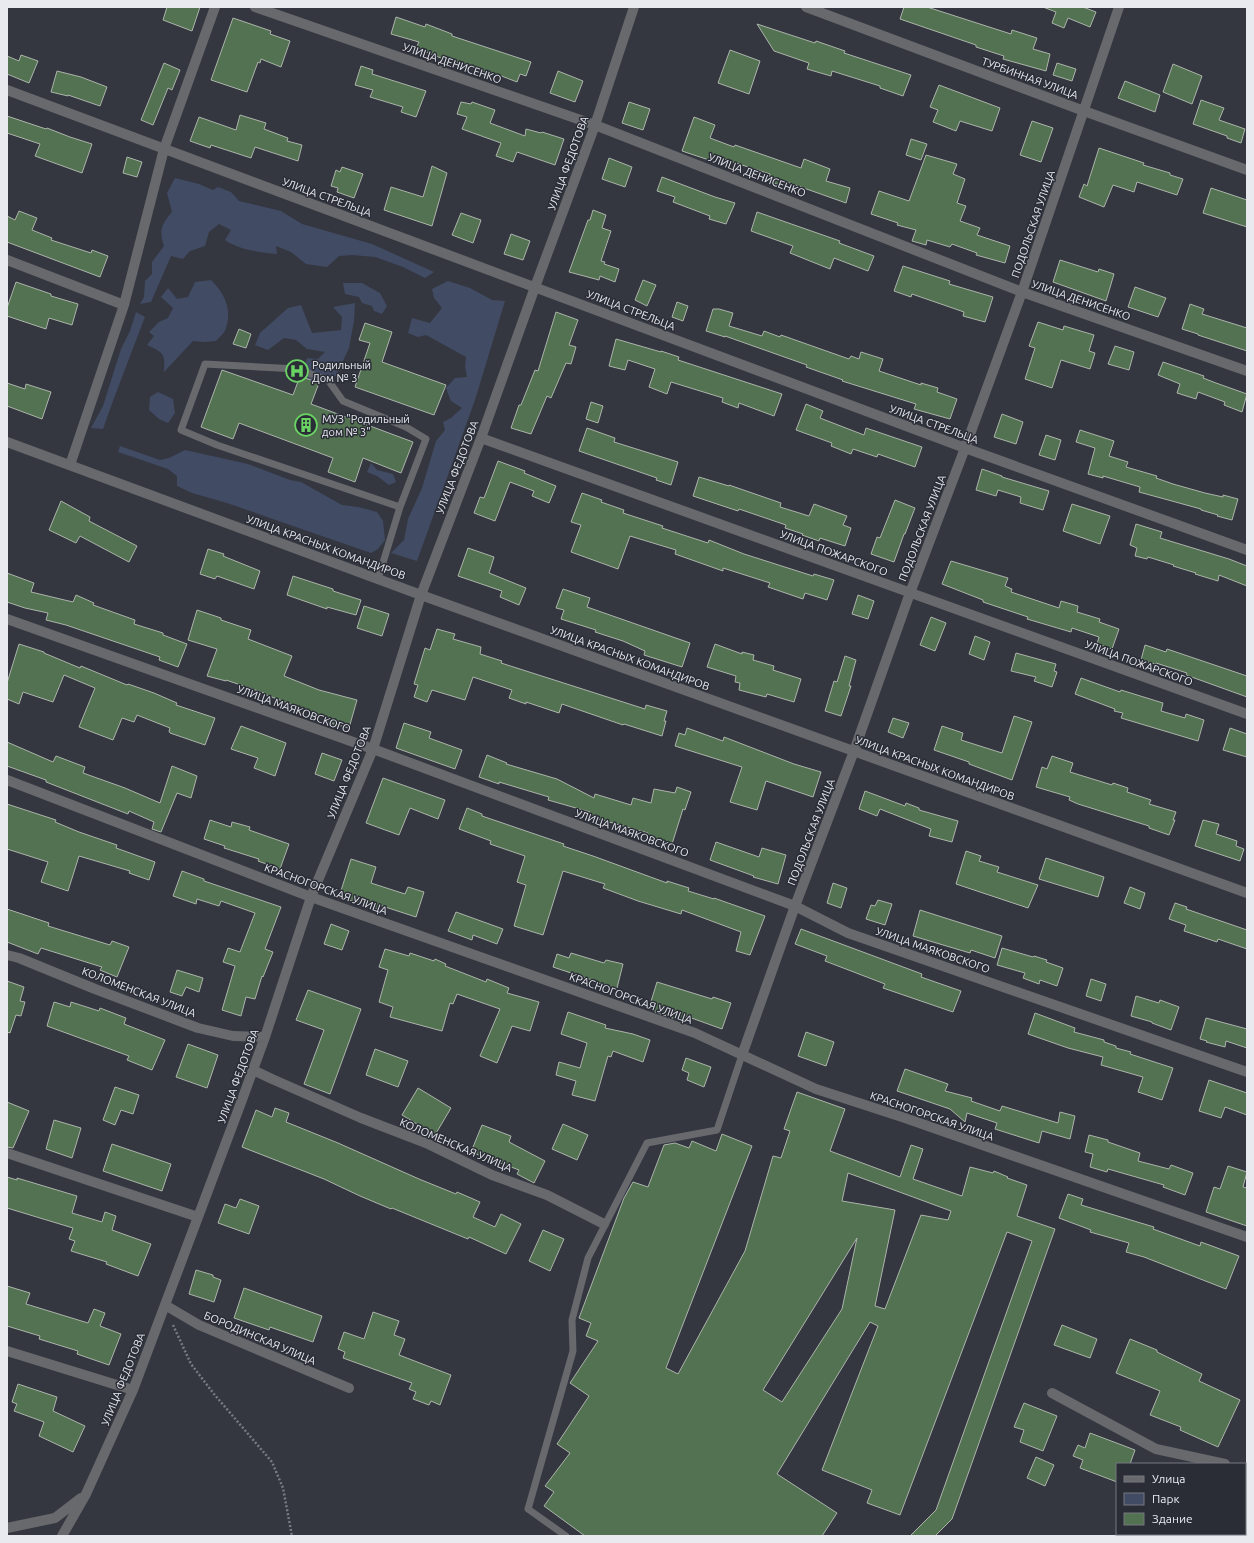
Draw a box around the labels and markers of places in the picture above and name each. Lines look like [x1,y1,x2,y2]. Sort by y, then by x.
hospital icon: Родильный Дом № 3 [284,358,310,384]
place label: Родильный Дом № 3 [312,359,371,384]
building icon: МУЗ "Родильный дом № 3" [293,412,319,438]
place label: МУЗ "Родильный дом № 3" [322,413,410,438]

